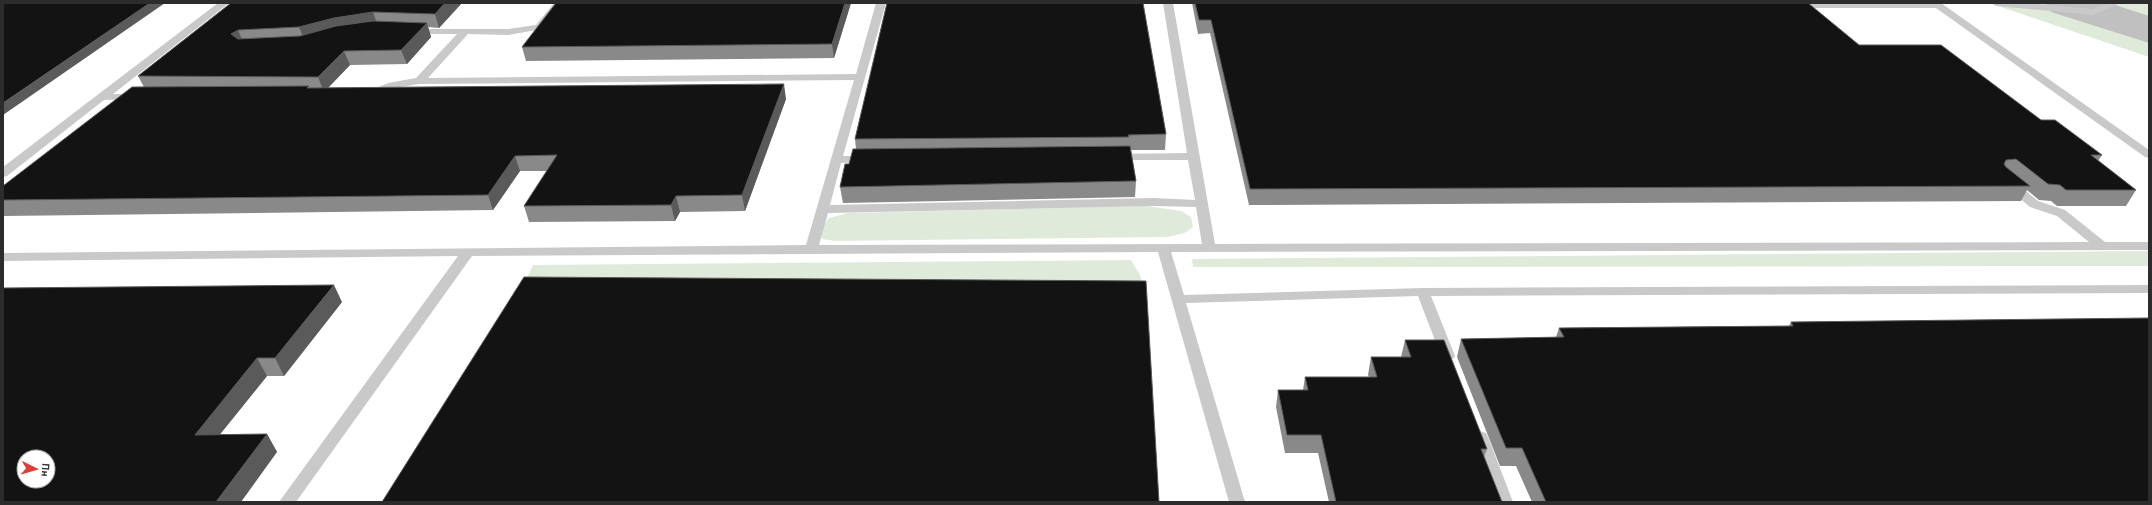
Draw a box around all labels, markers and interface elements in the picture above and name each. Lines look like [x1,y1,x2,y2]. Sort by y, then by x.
north arrow [16,449,56,489]
text: Пн [39,463,52,477]

